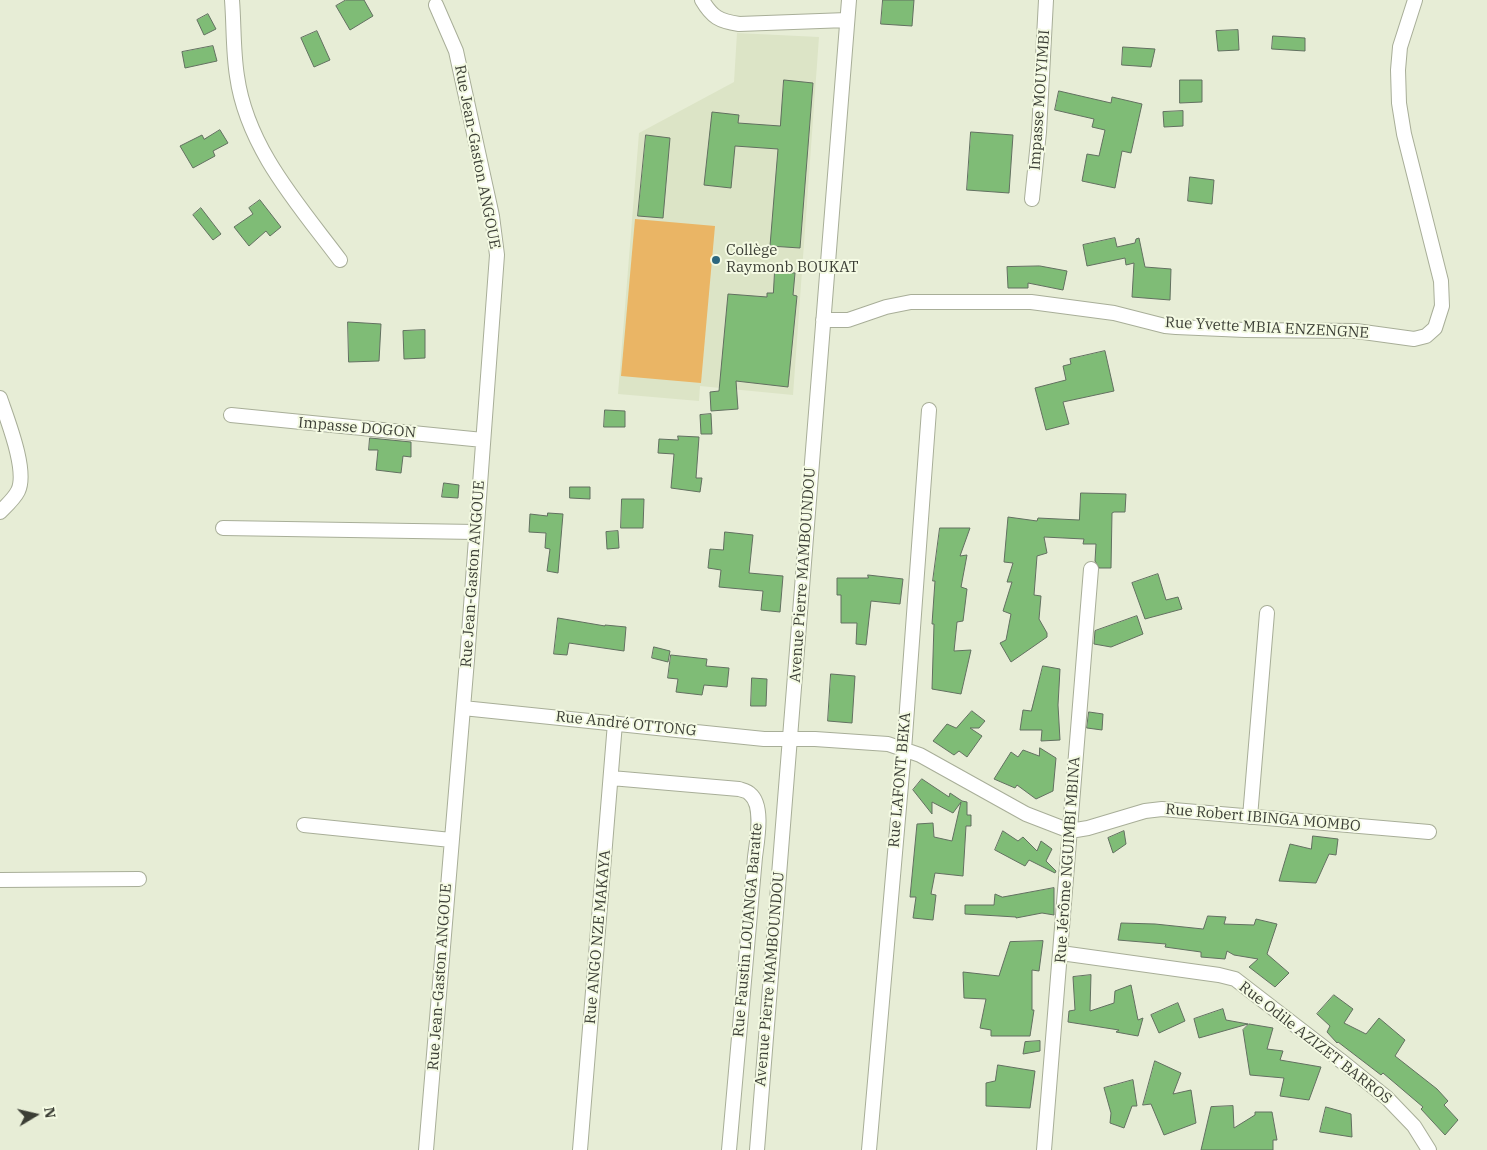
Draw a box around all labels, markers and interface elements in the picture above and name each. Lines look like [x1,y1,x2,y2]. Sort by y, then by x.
street label: Impasse MOUYIMBI [1026,29,1054,171]
street label: Rue Jean-Gaston ANGOUE [450,63,504,251]
place label: Collège Raymonb BOUKAT [726,242,859,277]
marker: Collège Raymonb BOUKAT [710,254,722,266]
street label: Rue Yvette MBIA ENZENGNE [1165,314,1369,342]
street label: Impasse DOGON [297,414,417,442]
street label: Avenue Pierre MAMBOUNDOU [787,467,819,683]
street label: Rue Jean-Gaston ANGOUE [457,480,489,668]
street label: Rue André OTTONG [555,708,697,740]
street label: Rue LAFONT BEKA [885,712,915,848]
street label: Rue Jérôme NGUIMBI MBINA [1052,756,1084,964]
street label: Rue Robert IBINGA MOMBO [1165,800,1361,836]
street label: Rue Faustin LOUANGA Baratte [730,822,766,1038]
street label: Rue ANGO NZE MAKAYA [581,849,615,1025]
street label: Avenue Pierre MAMBOUNDOU [752,871,788,1087]
street label: Rue Jean-Gaston ANGOUE [424,883,456,1071]
street label: Rue Odile AZIZET BARROS [1235,978,1395,1108]
north arrow [10,1090,60,1140]
text: N [40,1106,60,1120]

